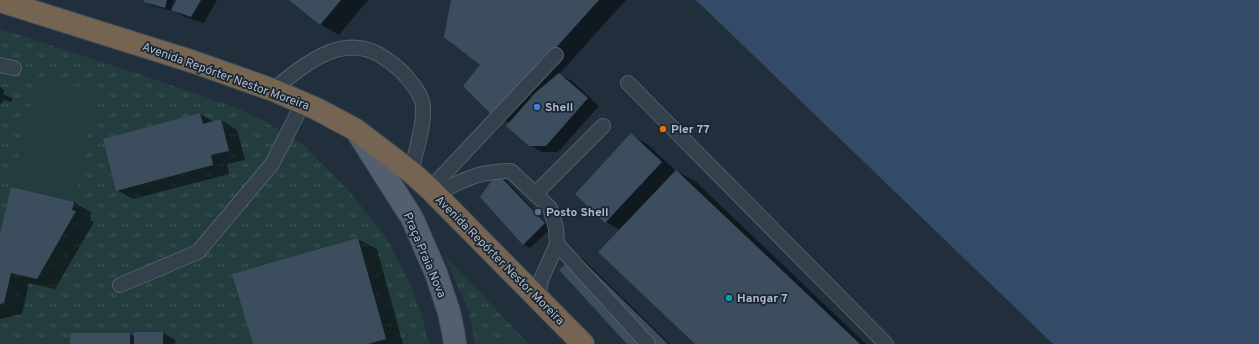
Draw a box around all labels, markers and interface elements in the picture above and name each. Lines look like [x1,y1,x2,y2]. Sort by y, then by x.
street label: Avenida Repórter Nestor Moreira [140,39,312,115]
place label: Shell [545,100,573,116]
marker: Shell [532,102,542,112]
place label: Pier 77 [671,122,710,138]
marker: Pier 77 [658,124,668,134]
street label: Avenida Repórter Nestor Moreira [431,192,568,329]
place label: Posto Shell [546,205,609,221]
marker: Posto Shell [533,207,543,217]
street label: Praça Praia Nova [399,210,449,301]
place label: Hangar 7 [737,291,788,307]
marker: Hangar 7 [724,293,734,303]

